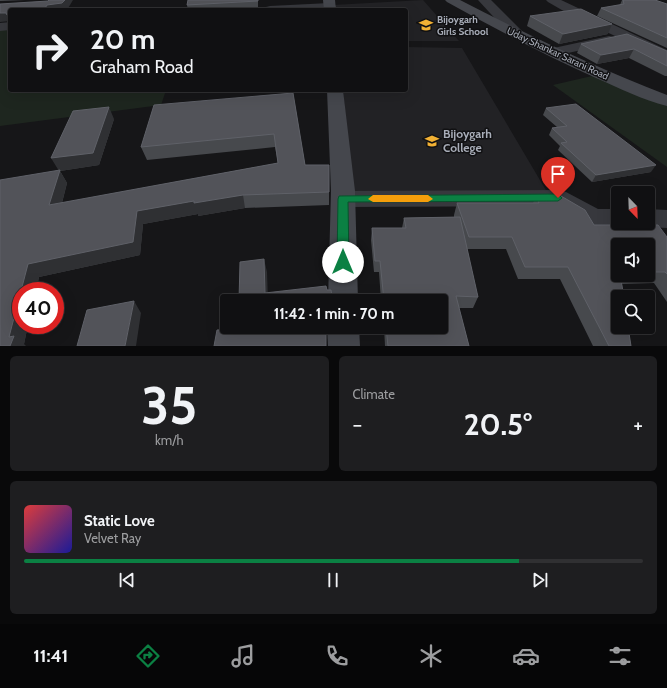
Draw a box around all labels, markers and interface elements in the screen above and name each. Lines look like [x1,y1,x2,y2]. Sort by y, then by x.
place label: Bijoygarh Girls School [437,13,489,38]
school or university icon: Bijoygarh Girls School [418,17,434,33]
text: 20 m [90,22,155,56]
icon: right [24,24,76,76]
street label: Uday Shankar Sarani Road [505,24,611,83]
text: Graham Road [90,56,193,78]
place label: Bijoygarh College [443,126,492,155]
school or university icon: Bijoygarh College [424,133,440,149]
pin [541,157,575,198]
icon: arrive [547,163,569,185]
north arrow [611,186,655,230]
map controls [611,186,655,334]
button: sound [611,238,655,282]
position arrow [322,241,364,283]
speed limit sign: 40 [12,282,64,334]
button: search [611,290,655,334]
text: 11:42 · 1 min · 70 m [274,305,394,323]
text: 35 [141,374,197,437]
text: Climate [353,386,395,402]
text: 20.5° [464,406,532,443]
text: − [353,411,362,438]
text: + [633,411,643,438]
text: km/h [155,432,183,448]
text: Static Love [84,512,155,530]
text: Velvet Ray [84,530,141,546]
icon: previous [116,569,138,591]
icon: pause [322,569,344,591]
icon: next [529,569,551,591]
icon: directions [134,642,162,670]
icon: music [229,642,257,670]
icon: phone [323,642,351,670]
icon: climate [417,642,445,670]
icon: car [512,642,540,670]
icon: filters [606,642,634,670]
text: 11:41 [33,645,68,667]

